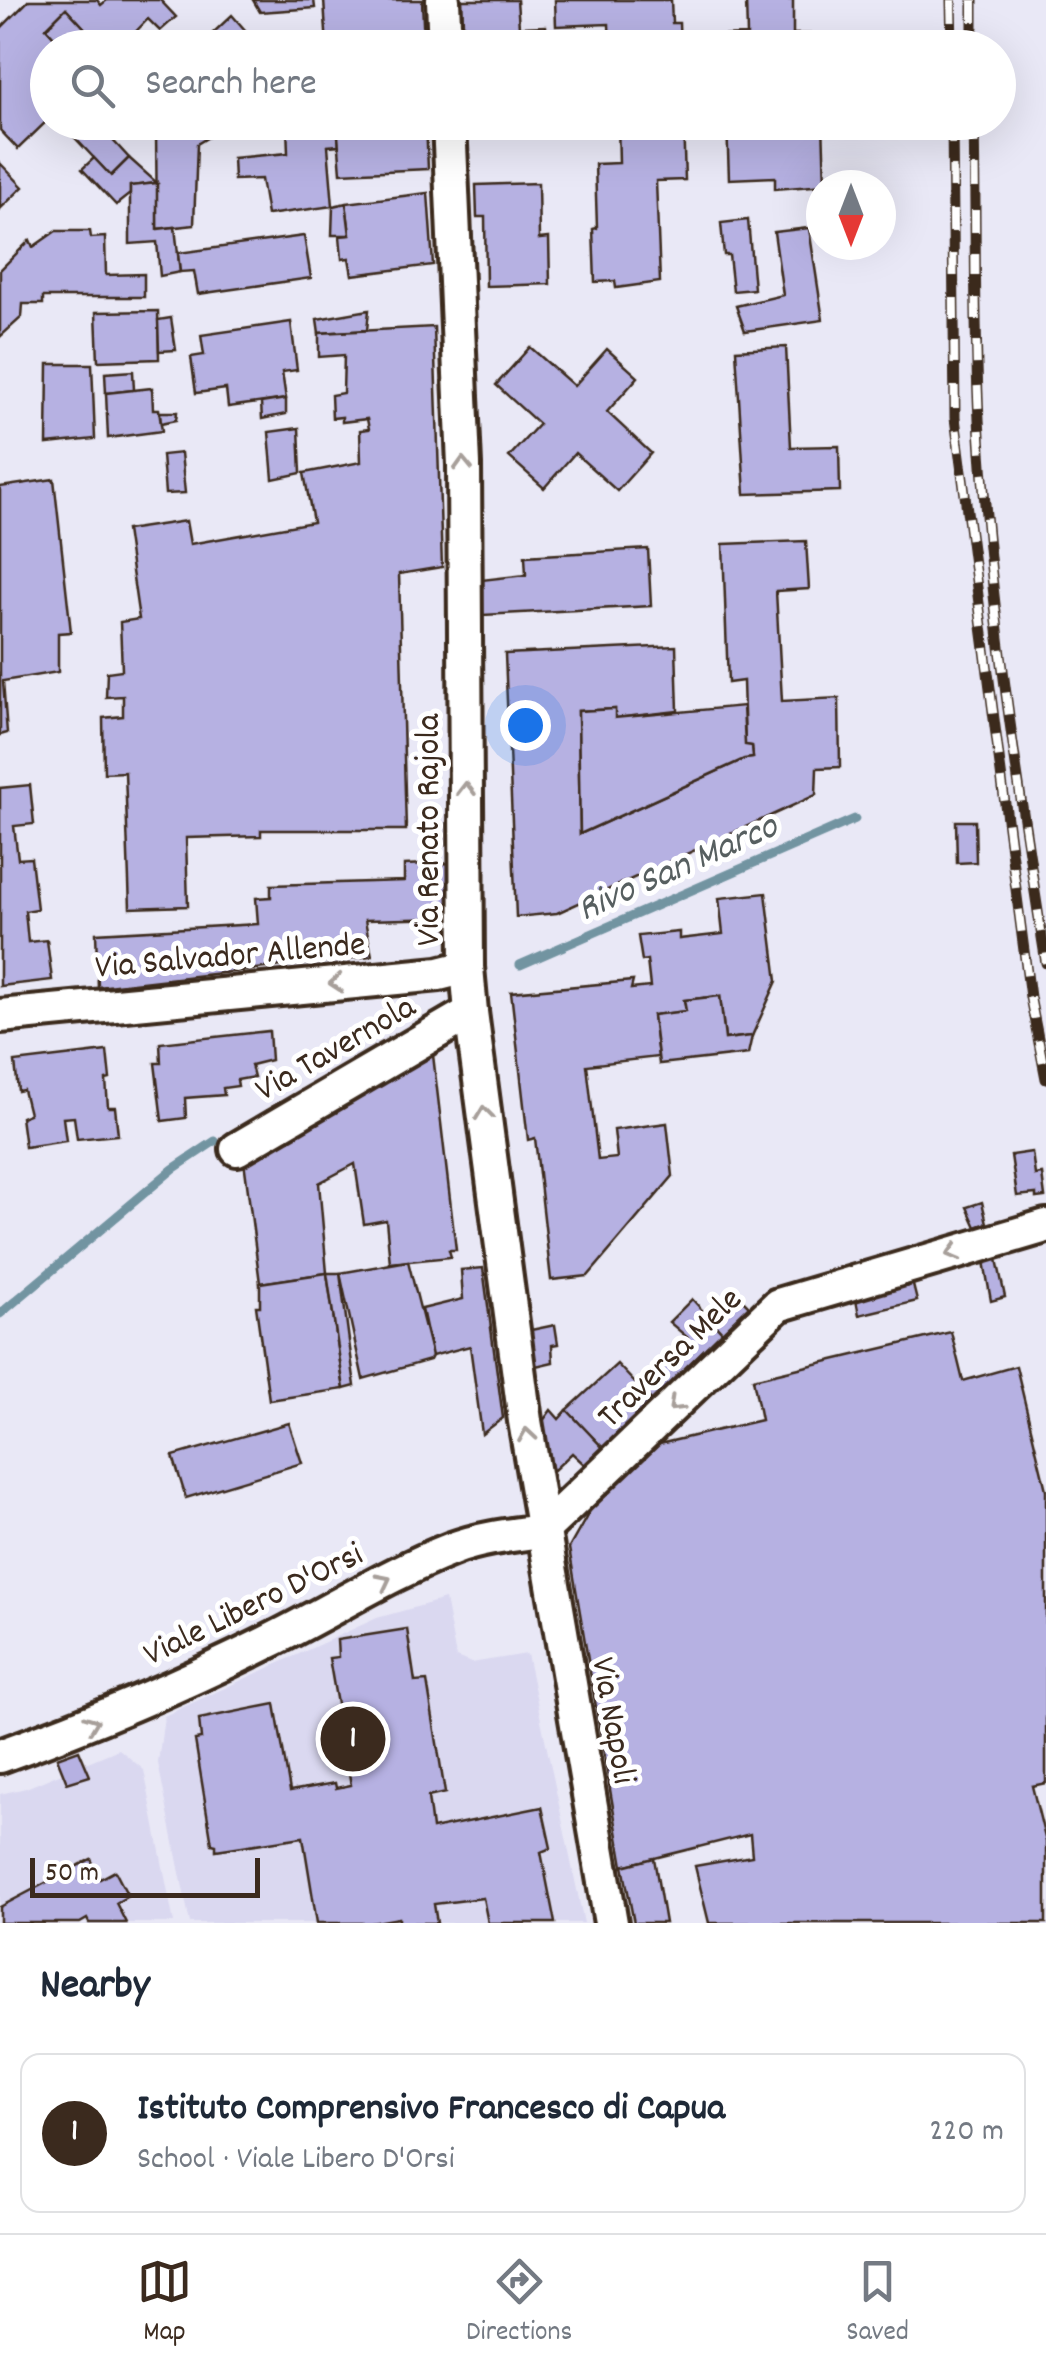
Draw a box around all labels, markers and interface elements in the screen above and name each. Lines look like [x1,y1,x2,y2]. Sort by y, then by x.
search box [30,30,1016,140]
icon: search [65,58,120,113]
text: Search here [145,58,317,113]
north arrow [806,170,896,260]
one-way arrow [453,455,474,471]
your location [500,700,551,751]
street label: Via Renato Rajola [406,713,456,946]
one-way arrow [455,780,477,796]
water label: Rivo San Marco [569,801,789,939]
street label: Via Salvador Allende [93,921,368,995]
one-way arrow [328,972,344,994]
street label: Via Tavernola [247,984,426,1116]
one-way arrow [475,1104,496,1121]
one-way arrow [945,1241,962,1262]
street label: Traversa Mele [588,1277,755,1442]
one-way arrow [669,1393,687,1411]
one-way arrow [517,1427,538,1443]
street label: Viale Libero D'Orsi [136,1532,372,1681]
one-way arrow [373,1574,391,1593]
street label: Via Napoli [575,1654,647,1788]
pin: 1 [320,1702,386,1776]
one-way arrow [82,1714,99,1735]
scale bar [30,1853,260,1898]
text: 50 m [45,1855,99,1895]
text: Nearby [40,1958,150,2018]
text: Istituto Comprensivo Francesco di Capua [137,2083,725,2138]
text: 1 [71,2110,78,2156]
text: 220 m [929,2110,1004,2156]
text: School · Viale Libero D'Orsi [137,2138,455,2184]
tab: Map [137,2254,192,2354]
tab: Directions [466,2254,572,2354]
tab: Saved [846,2254,909,2354]

